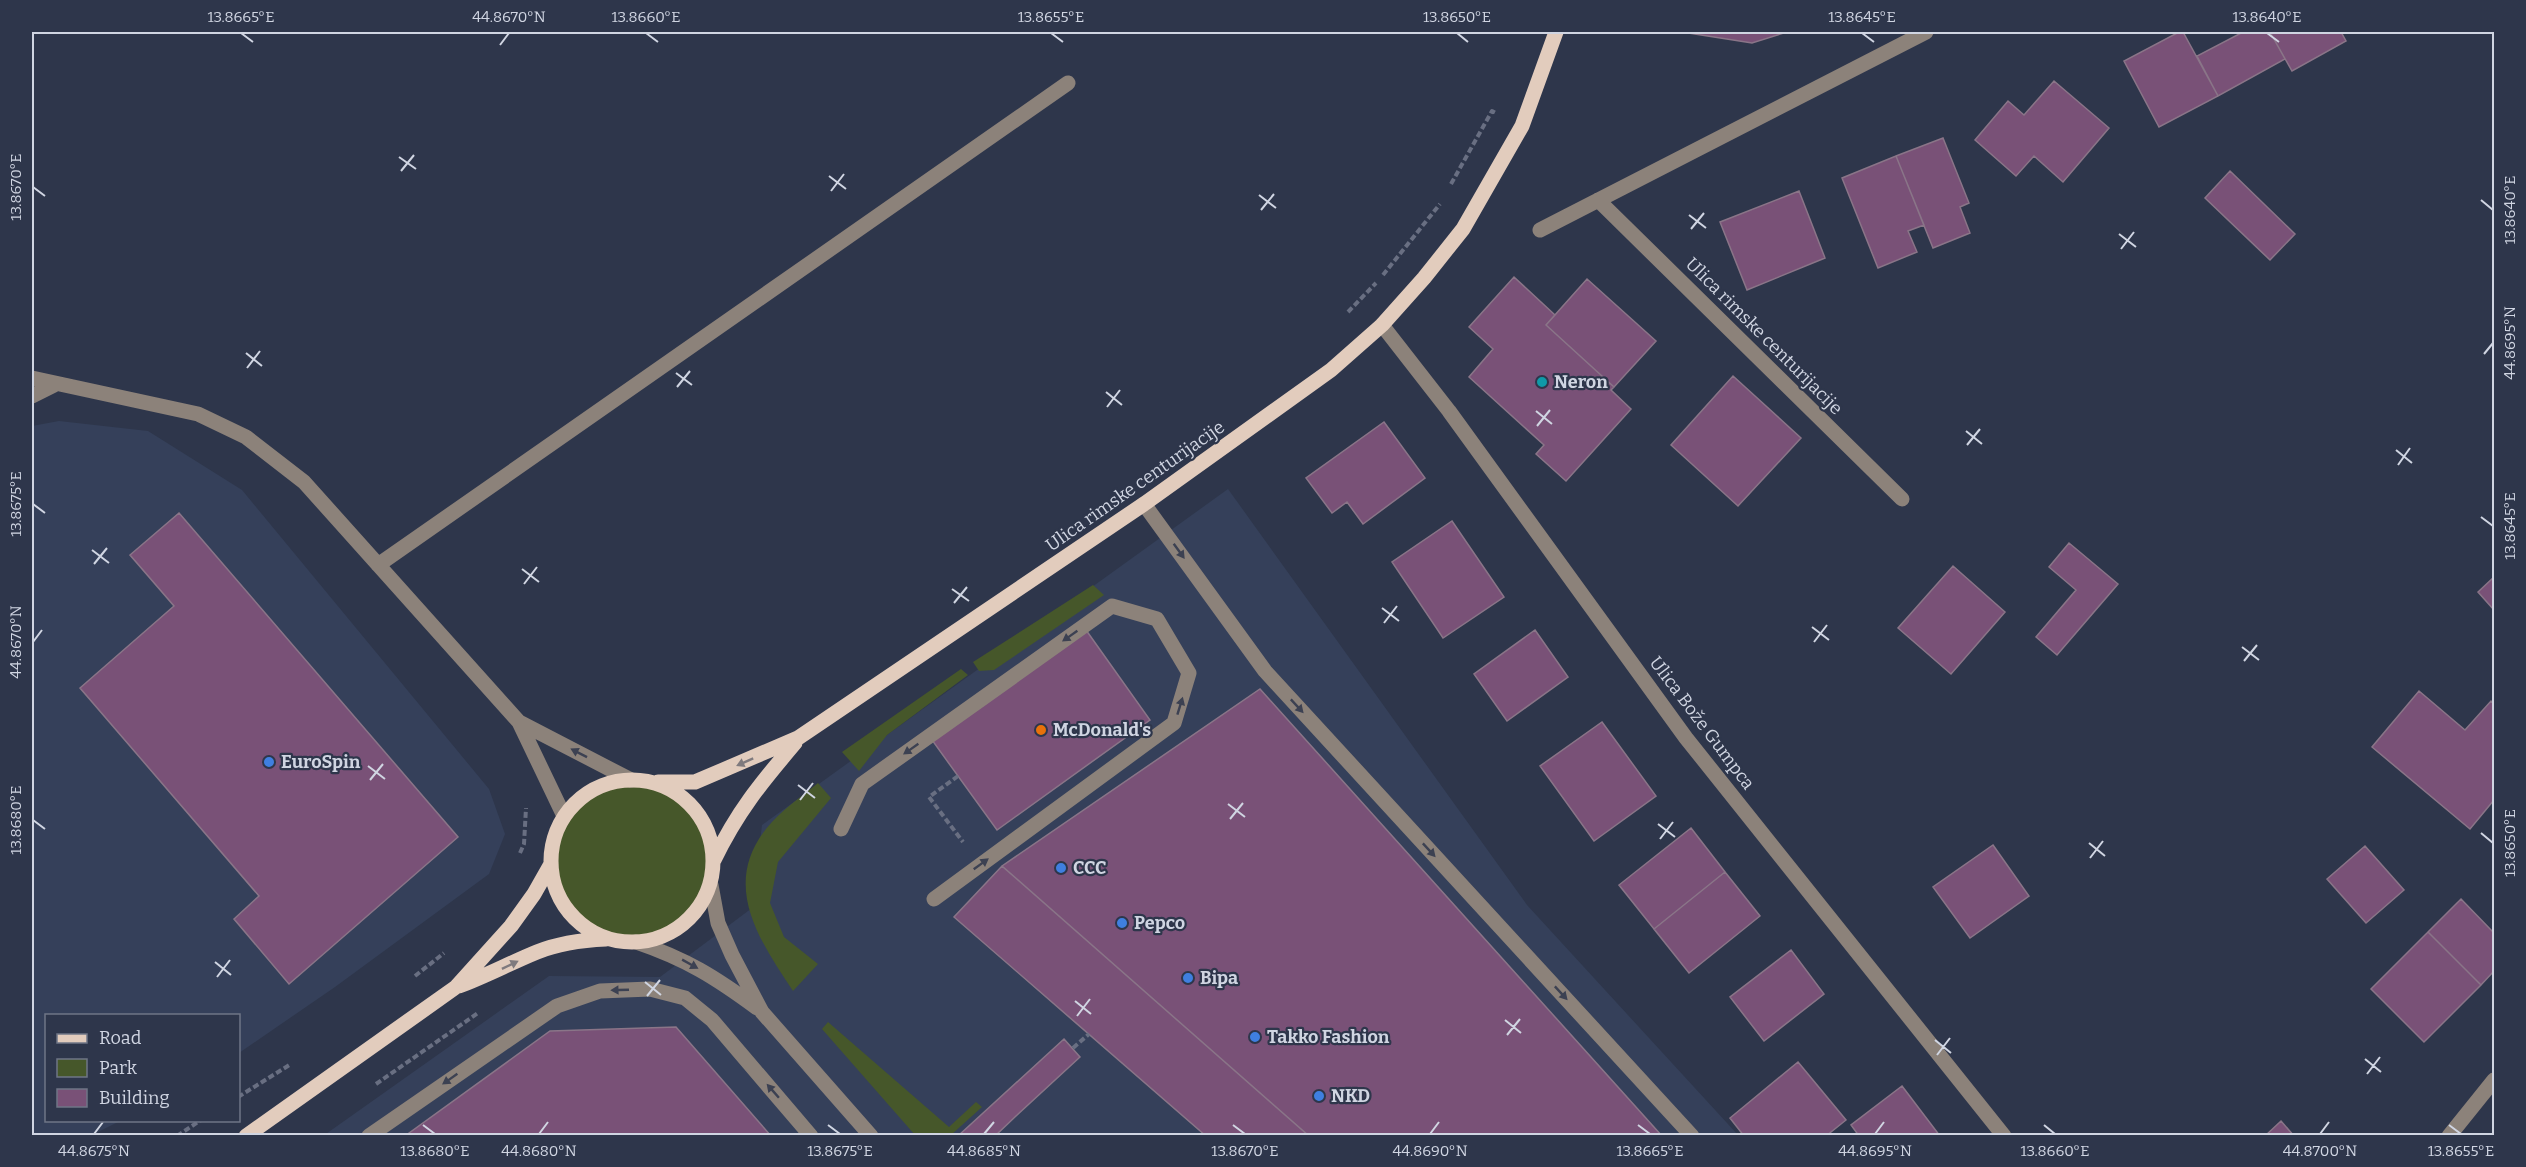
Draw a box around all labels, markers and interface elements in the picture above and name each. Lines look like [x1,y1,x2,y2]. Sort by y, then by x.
text: 13.8665°E [207,8,275,26]
text: 44.8670°N [472,8,546,26]
text: 13.8660°E [611,8,681,26]
text: 13.8655°E [1018,8,1084,26]
text: 13.8650°E [1423,8,1491,26]
text: 13.8645°E [1828,8,1896,26]
text: 13.8640°E [2232,8,2302,26]
text: 13.8670°E [7,153,25,221]
text: 13.8640°E [2501,175,2519,245]
street label: Ulica rimske centurijacije [1681,253,1847,419]
text: 44.8695°N [2501,306,2519,380]
place label: Neron [1554,371,1608,393]
marker: Neron [1535,375,1549,389]
street label: Ulica rimske centurijacije [1041,416,1229,556]
text: 13.8675°E [7,471,25,537]
text: 13.8645°E [2501,492,2519,560]
one-way arrow [1173,543,1185,559]
text: 44.8670°N [7,605,25,679]
one-way arrow [1062,630,1078,642]
street label: Ulica Bože Gumpca [1645,652,1759,794]
one-way arrow [1176,696,1185,714]
one-way arrow [1290,698,1303,713]
place label: McDonald's [1053,719,1151,741]
marker: McDonald's [1034,723,1048,737]
one-way arrow [903,743,919,755]
one-way arrow [570,748,587,758]
place label: EuroSpin [281,751,361,773]
marker: EuroSpin [262,755,276,769]
one-way arrow [736,758,754,767]
text: 13.8680°E [7,785,25,855]
text: 13.8650°E [2501,809,2519,877]
one-way arrow [1422,842,1436,857]
place label: CCC [1073,857,1106,879]
one-way arrow [972,858,988,870]
marker: CCC [1054,861,1068,875]
place label: Pepco [1134,912,1185,934]
marker: Pepco [1115,916,1129,930]
one-way arrow [682,959,699,969]
one-way arrow [502,960,519,970]
place label: Bipa [1200,967,1238,989]
marker: Bipa [1181,971,1195,985]
one-way arrow [610,985,629,995]
one-way arrow [1554,985,1567,1000]
legend [45,1014,240,1122]
place label: Takko Fashion [1267,1026,1390,1048]
text: Road [99,1027,142,1049]
marker: Takko Fashion [1248,1030,1262,1044]
text: Park [99,1057,138,1079]
one-way arrow [443,1073,459,1085]
one-way arrow [767,1084,780,1099]
place label: NKD [1331,1085,1370,1107]
text: Building [99,1087,170,1109]
marker: NKD [1312,1089,1326,1103]
text: 44.8675°N [58,1142,130,1160]
text: 13.8680°E [400,1142,470,1160]
text: 44.8680°N [501,1142,577,1160]
text: 13.8675°E [807,1142,873,1160]
text: 44.8685°N [947,1142,1021,1160]
text: 13.8670°E [1211,1142,1279,1160]
text: 44.8690°N [1392,1142,1468,1160]
text: 13.8665°E [1616,1142,1684,1160]
text: 44.8695°N [1838,1142,1912,1160]
text: 13.8660°E [2020,1142,2090,1160]
text: 44.8700°N [2283,1142,2357,1160]
text: 13.8655°E [2428,1142,2494,1160]

